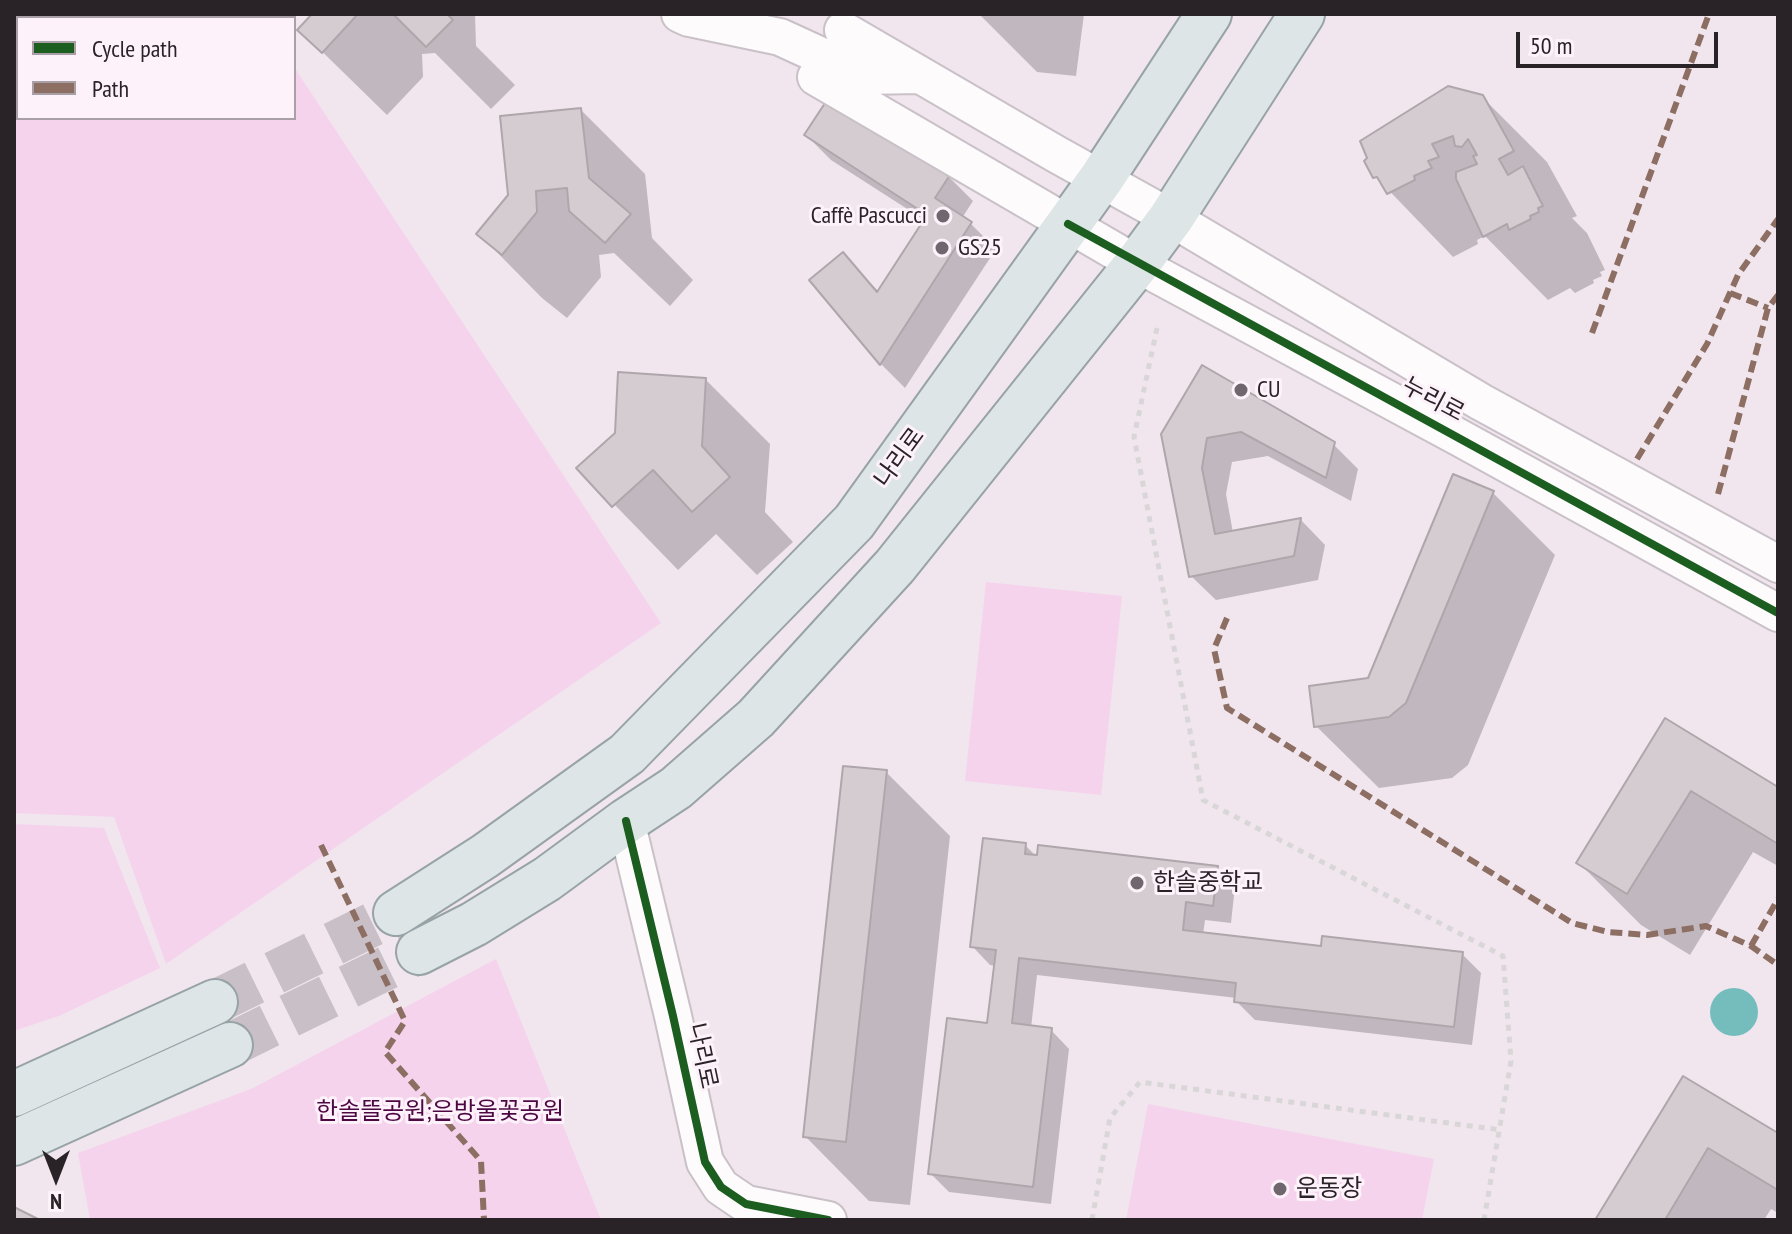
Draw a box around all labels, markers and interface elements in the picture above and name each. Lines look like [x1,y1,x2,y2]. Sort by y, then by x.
legend [16,16,296,120]
scale bar [1520,16,1722,66]
text: 50 m [1530,30,1572,61]
text: Cycle path [92,33,178,64]
text: Path [92,73,129,104]
place label: Caffè Pascucci [811,202,927,230]
marker: Caffè Pascucci [934,207,952,225]
place label: GS25 [958,234,1002,262]
marker: GS25 [933,239,951,257]
street label: 누리로 [1397,372,1469,428]
place label: CU [1257,376,1280,404]
marker: CU [1232,381,1250,399]
street label: 나리로 [869,423,931,493]
place label: 한솔중학교 [1153,869,1263,897]
marker: 한솔중학교 [1128,874,1146,892]
street label: 나리로 [681,1021,723,1091]
park label: 한솔뜰공원;은방울꽃공원 [316,1098,564,1126]
north arrow [16,1138,96,1218]
place label: 운동장 [1296,1175,1362,1203]
marker: 운동장 [1271,1180,1289,1198]
text: N [50,1188,62,1216]

